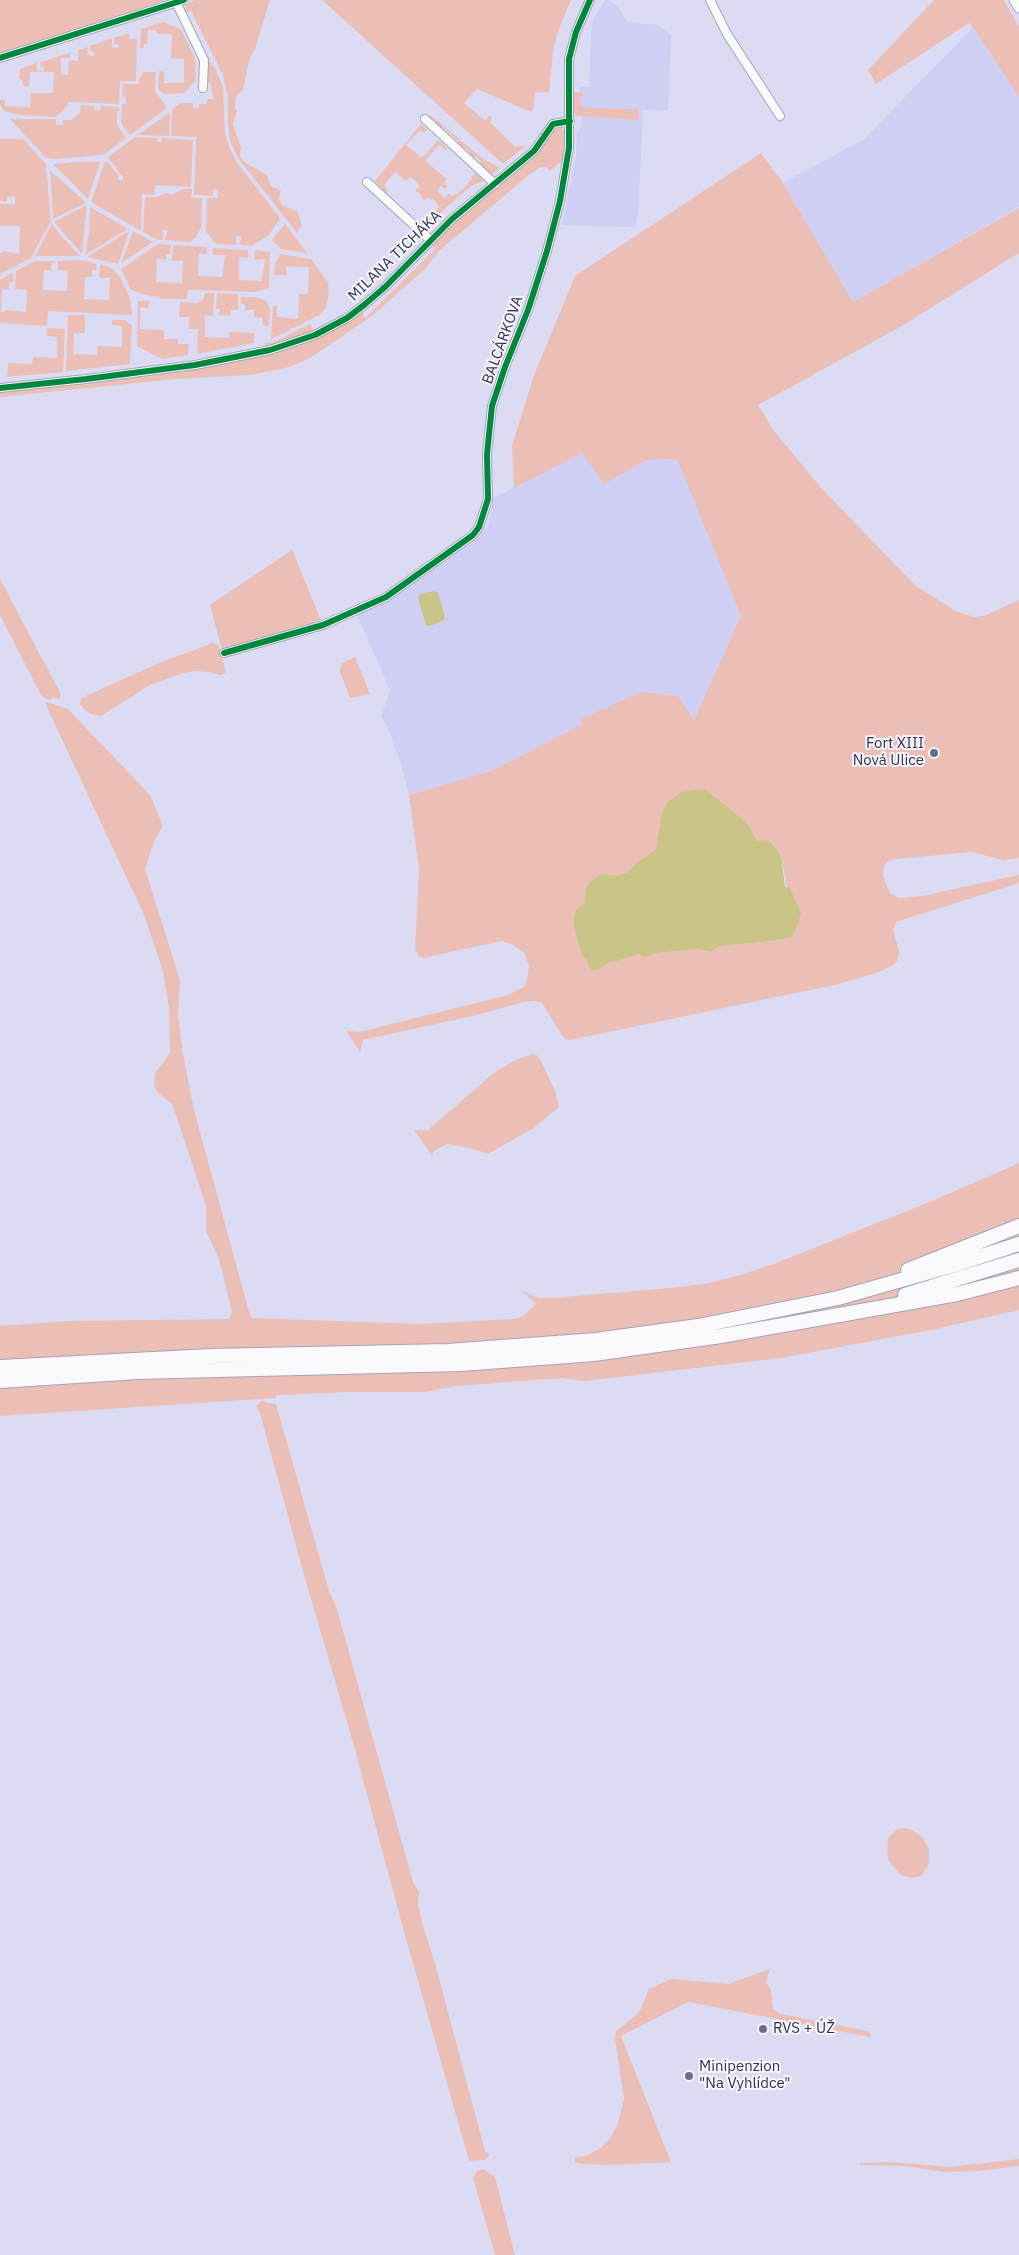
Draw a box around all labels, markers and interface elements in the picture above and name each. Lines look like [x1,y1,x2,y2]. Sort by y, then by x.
street label: MILANA TICHÁKA [345,207,445,305]
street label: BALCÁRKOVA [479,293,527,387]
place label: Fort XIII Nová Ulice [853,735,924,770]
marker: Fort XIII Nová Ulice [928,747,940,759]
place label: RVS + ÚŽ [773,2020,835,2038]
marker: RVS + ÚŽ [757,2023,769,2035]
place label: Minipenzion "Na Vyhlídce" [699,2058,791,2093]
marker: Minipenzion "Na Vyhlídce" [683,2070,695,2082]

